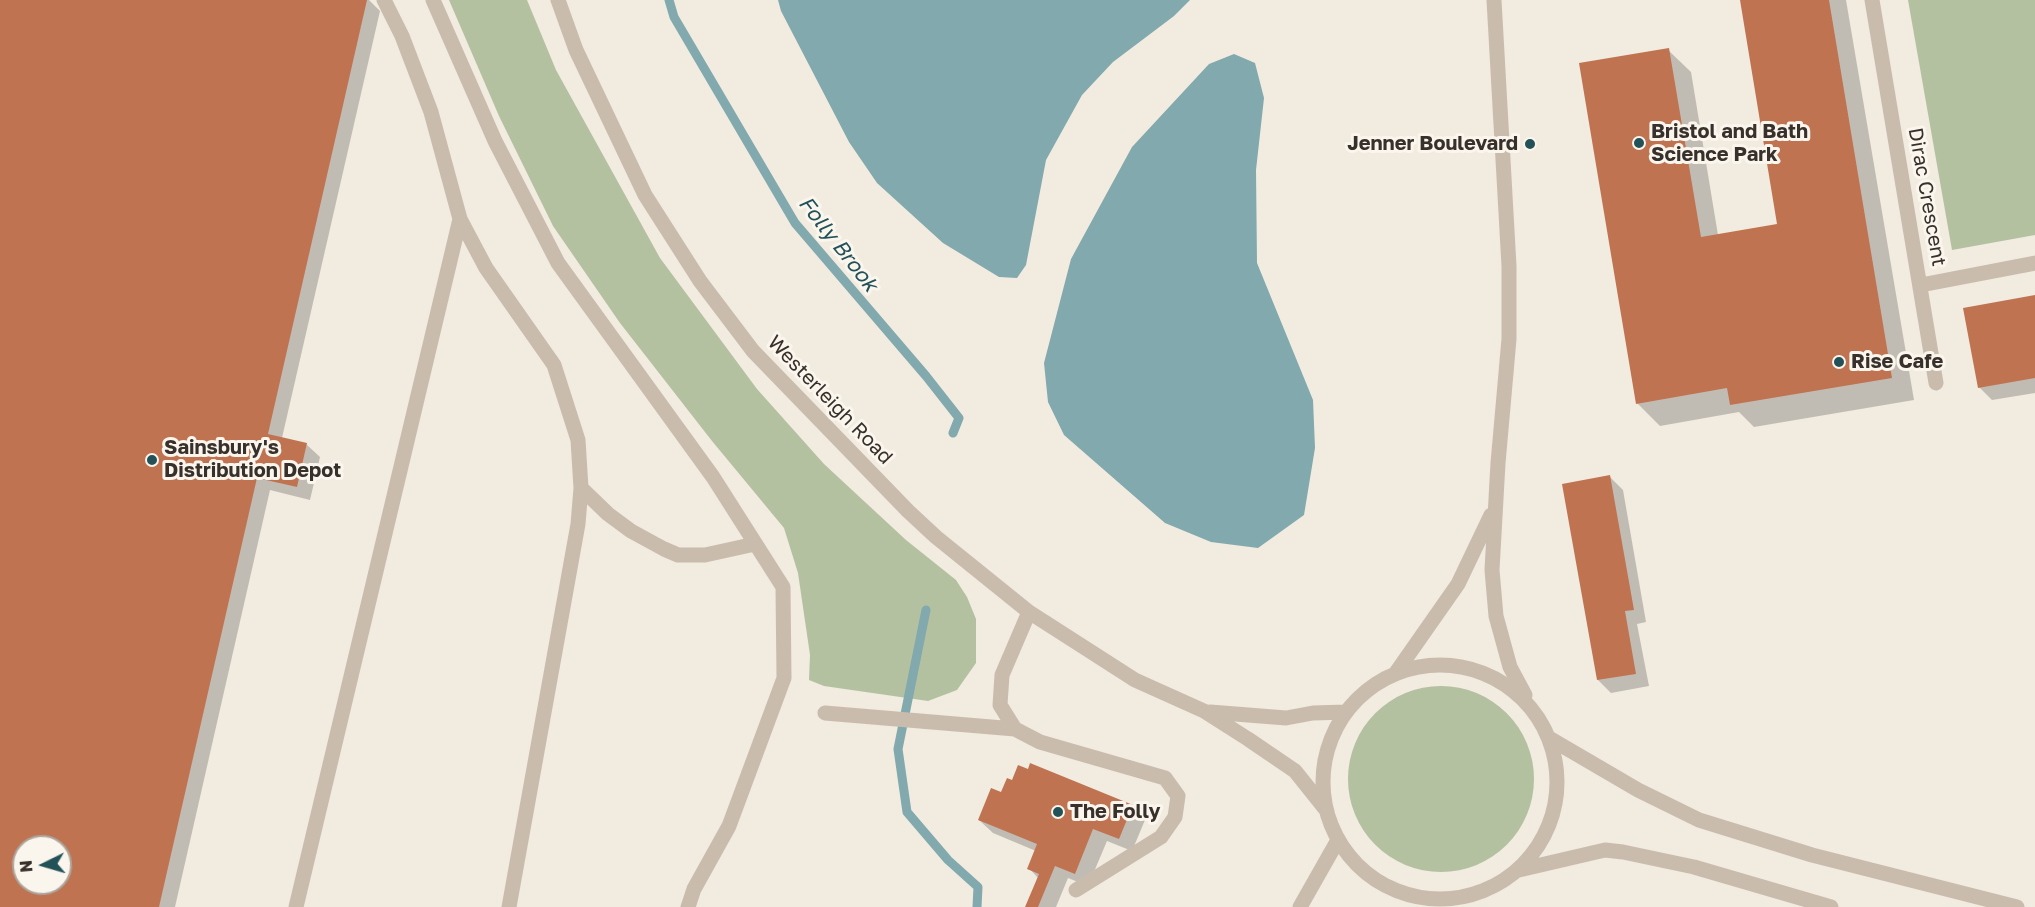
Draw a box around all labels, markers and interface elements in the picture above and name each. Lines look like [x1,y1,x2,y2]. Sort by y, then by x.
place label: Bristol and Bath Science Park [1651,120,1808,167]
street label: Dirac Crescent [1903,126,1951,268]
place label: Jenner Boulevard [1347,132,1518,156]
marker: Bristol and Bath Science Park [1632,136,1646,150]
marker: Jenner Boulevard [1523,137,1537,151]
water label: Folly Brook [793,191,883,297]
street label: Westerleigh Road [762,331,898,469]
place label: Rise Cafe [1851,350,1943,374]
marker: Rise Cafe [1832,355,1846,369]
place label: Sainsbury's Distribution Depot [164,436,341,483]
marker: Sainsbury's Distribution Depot [145,453,159,467]
place label: The Folly [1070,800,1161,824]
marker: The Folly [1051,805,1065,819]
north arrow [12,835,72,895]
text: N [16,859,37,873]

